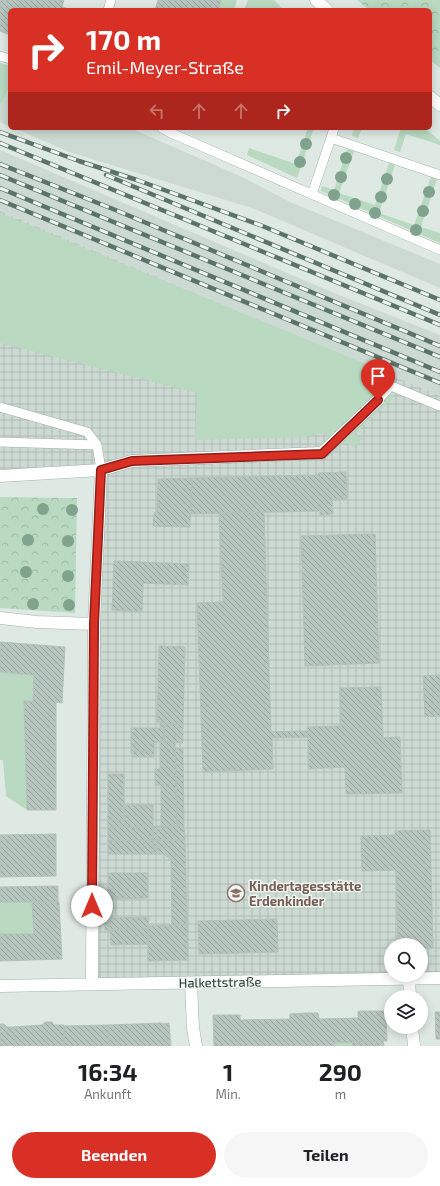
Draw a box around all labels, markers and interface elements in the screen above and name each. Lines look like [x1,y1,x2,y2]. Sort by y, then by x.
text: 170 m [86,22,161,56]
icon: right [20,24,72,76]
text: Emil-Meyer-Straße [86,56,244,78]
icon: left [146,100,168,122]
icon: ahead [188,100,210,122]
icon: ahead [230,100,252,122]
icon: right [272,100,294,122]
pin [361,359,395,400]
icon: arrive [367,365,389,387]
place label: Kindertagesstätte Erdenkinder [249,878,361,909]
school or university icon: Kindertagesstätte Erdenkinder [226,883,246,903]
position arrow [71,885,113,927]
map controls [384,938,428,1034]
button: search [384,938,428,982]
street label: Halkettstraße [179,973,261,991]
button: layers [384,990,428,1034]
text: 16:34 [78,1057,138,1086]
text: 1 [223,1057,233,1086]
text: 290 [319,1057,362,1086]
text: Ankunft [84,1086,131,1102]
text: Min. [216,1086,241,1102]
text: m [335,1086,346,1102]
button: Beenden [12,1132,216,1178]
button: Teilen [224,1132,428,1178]

